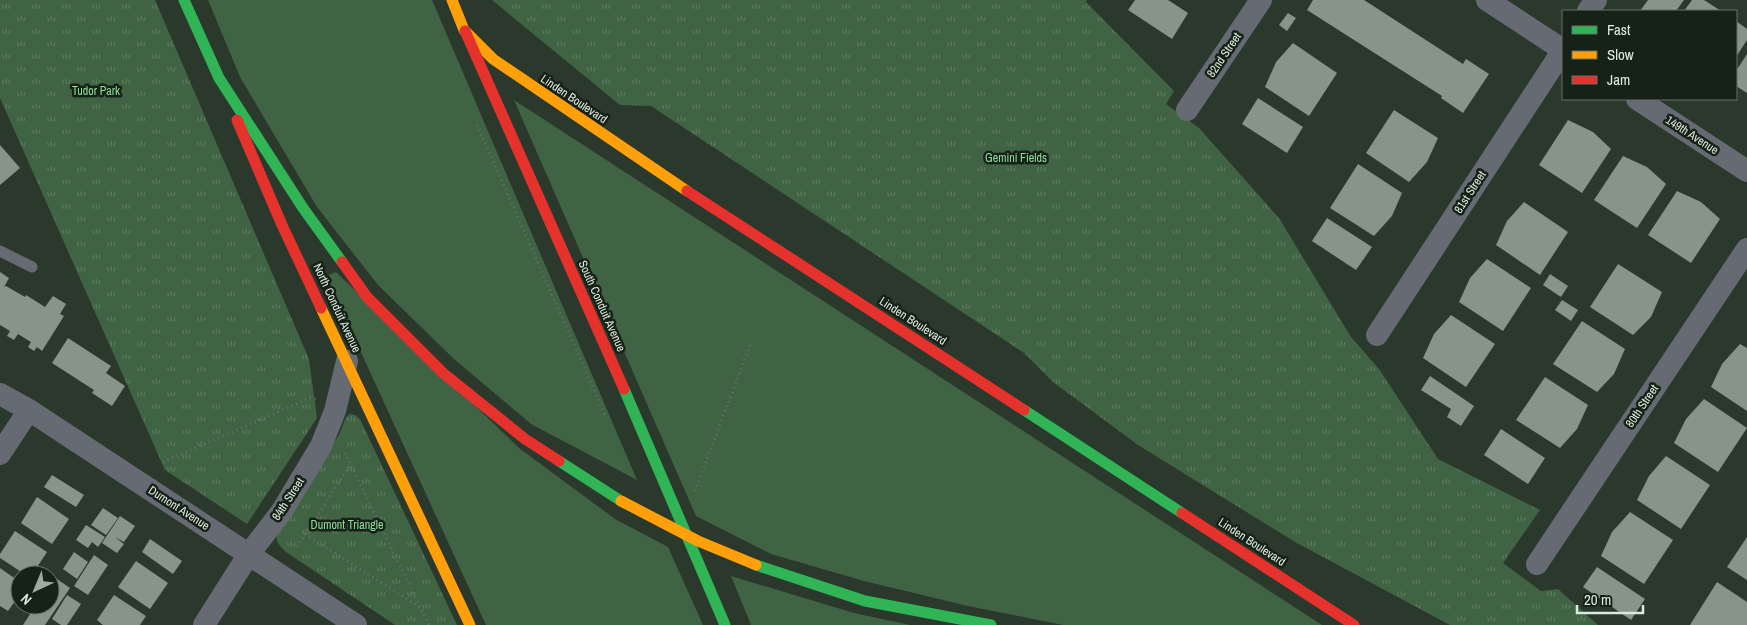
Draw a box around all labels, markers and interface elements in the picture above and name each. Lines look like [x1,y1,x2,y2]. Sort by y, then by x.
legend [1562,10,1737,100]
text: Fast [1607,19,1631,40]
street label: 82nd Street [1203,29,1245,81]
text: Slow [1607,44,1634,65]
text: Jam [1607,69,1630,90]
street label: Linden Boulevard [538,71,610,127]
park label: Tudor Park [72,83,120,99]
street label: 149th Avenue [1662,112,1722,158]
park label: Gemini Fields [985,150,1047,166]
street label: 81st Street [1450,167,1490,216]
street label: South Conduit Avenue [575,258,629,354]
street label: North Conduit Avenue [309,261,365,355]
street label: Linden Boulevard [876,293,950,349]
street label: 80th Street [1622,381,1662,430]
street label: 84th Street [268,474,308,524]
street label: Dumont Avenue [145,482,213,534]
street label: Linden Boulevard [1215,514,1289,570]
park label: Dumont Triangle [311,517,383,533]
north arrow [10,565,60,615]
scale bar [1577,582,1643,614]
text: 20 m [1584,589,1611,610]
text: N [17,590,35,609]

